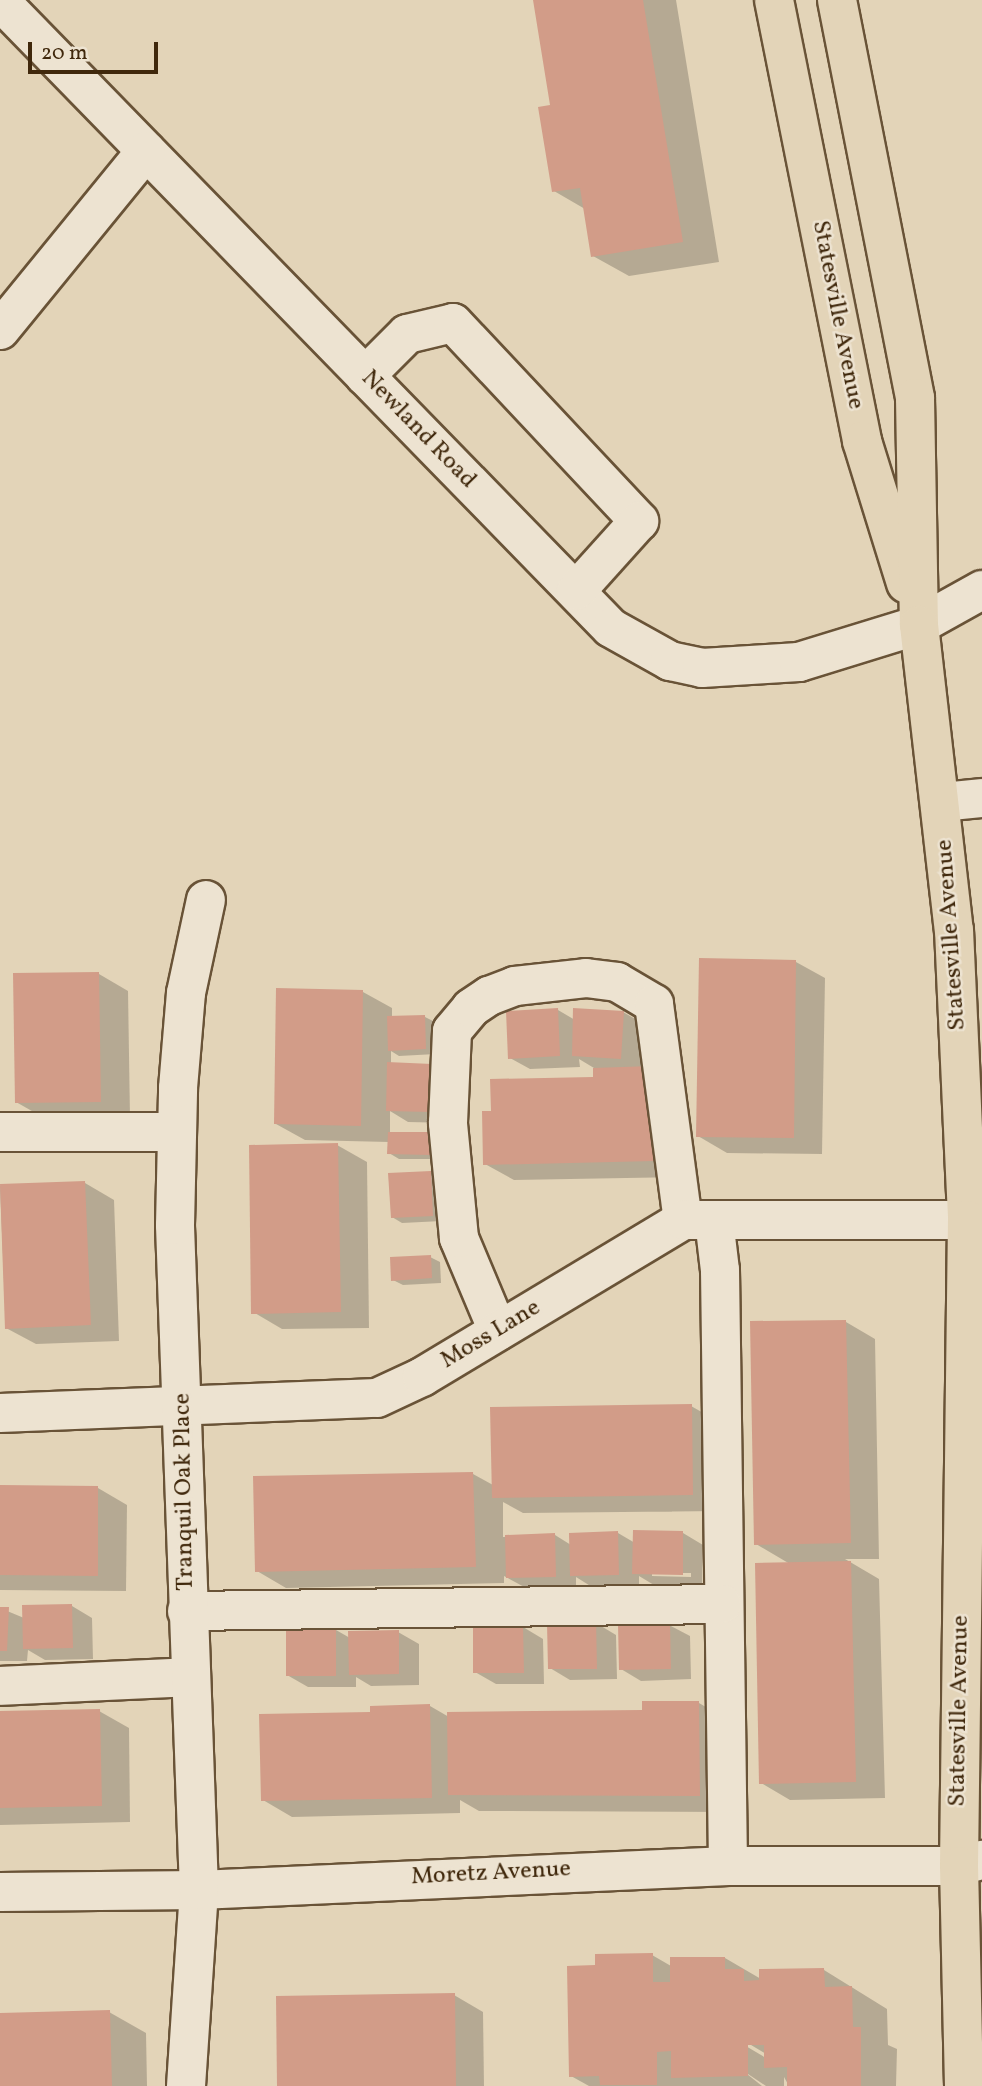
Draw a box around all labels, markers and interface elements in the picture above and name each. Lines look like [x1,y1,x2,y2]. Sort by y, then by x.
scale bar [32,28,161,72]
text: 20 m [41,39,87,68]
street label: Statesville Avenue [805,218,869,412]
street label: Newland Road [354,365,482,495]
street label: Statesville Avenue [931,838,973,1032]
street label: Moss Lane [436,1294,546,1376]
street label: Tranquil Oak Place [169,1393,201,1591]
street label: Statesville Avenue [944,1615,976,1807]
street label: Moretz Avenue [410,1855,572,1893]

